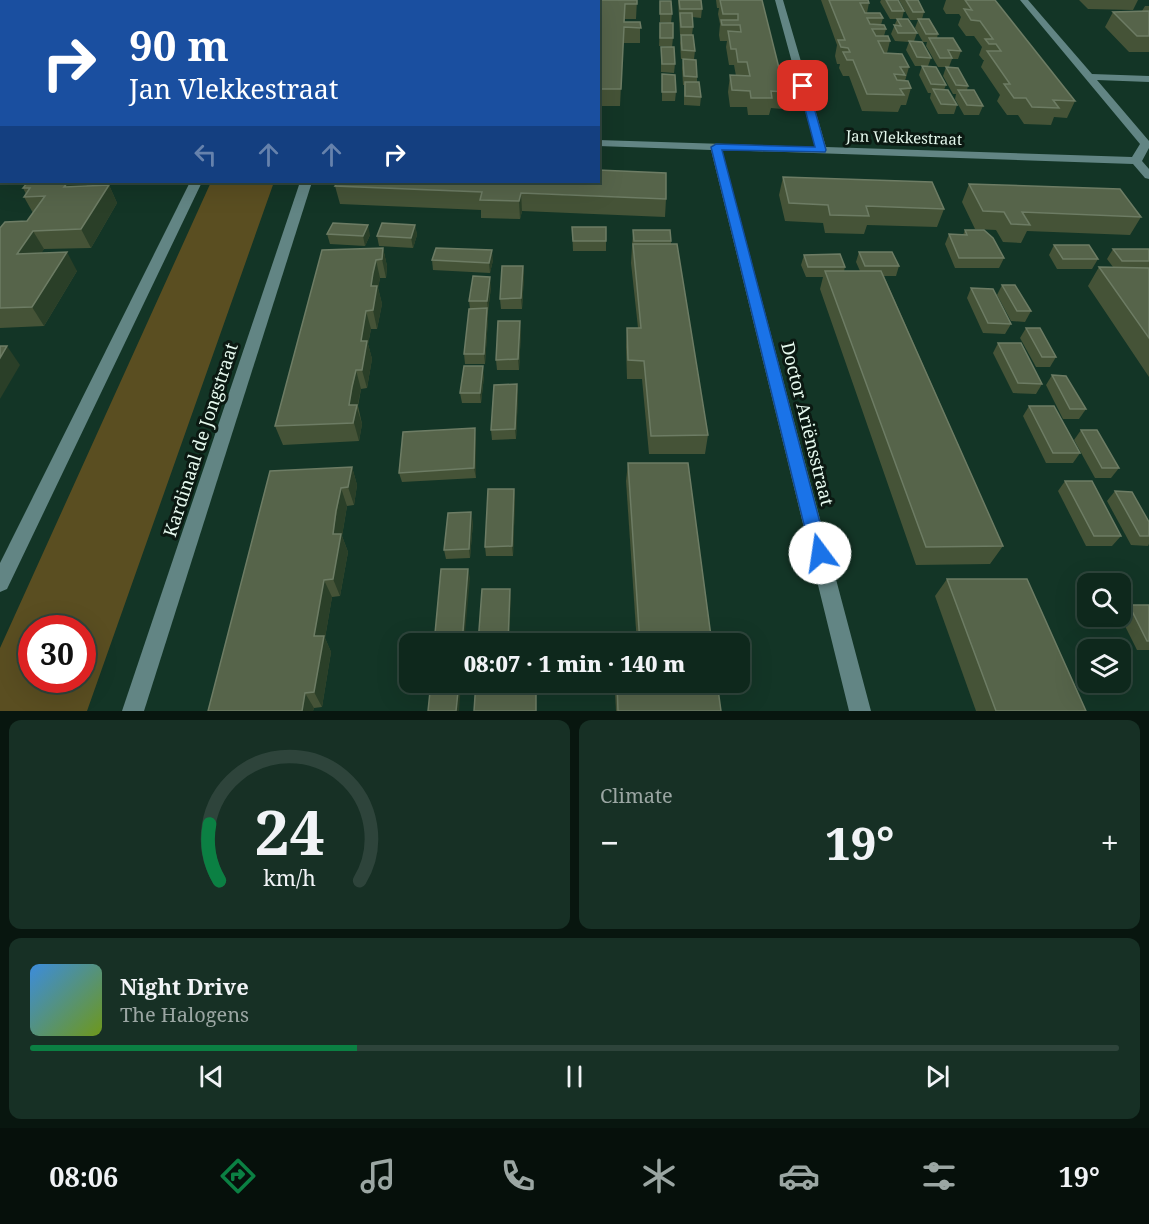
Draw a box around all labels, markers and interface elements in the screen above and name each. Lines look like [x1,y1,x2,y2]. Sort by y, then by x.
text: 90 m [129,16,229,73]
icon: right [30,24,108,102]
pin [777,60,828,111]
icon: arrive [786,69,819,102]
text: Jan Vlekkestraat [129,70,339,107]
street label: Jan Vlekkestraat [845,125,963,149]
icon: left [189,138,222,171]
icon: ahead [252,138,285,171]
icon: ahead [315,138,348,171]
icon: right [378,138,411,171]
street label: Kardinaal de Jongstraat [157,340,243,540]
street label: Doctor Ariënsstraat [776,340,840,508]
position arrow [788,521,852,585]
map controls [1077,573,1131,693]
button: search [1077,573,1131,627]
speed limit sign: 30 [18,615,96,693]
button: layers [1077,639,1131,693]
text: 08:07 · 1 min · 140 m [464,648,685,678]
text: Climate [600,782,673,809]
text: 24 [254,788,325,873]
text: 19° [825,812,894,873]
text: − [600,820,619,865]
text: + [1101,820,1119,865]
text: km/h [263,864,316,893]
text: Night Drive [120,971,249,1001]
text: The Halogens [120,1001,249,1028]
icon: previous [195,1060,228,1093]
icon: pause [558,1060,591,1093]
icon: next [921,1060,954,1093]
icon: directions [217,1155,259,1197]
icon: music [357,1155,399,1197]
icon: phone [497,1155,539,1197]
icon: climate [638,1155,680,1197]
icon: car [778,1155,820,1197]
icon: filters [918,1155,960,1197]
text: 08:06 [49,1158,118,1195]
text: 19° [1058,1158,1100,1195]

